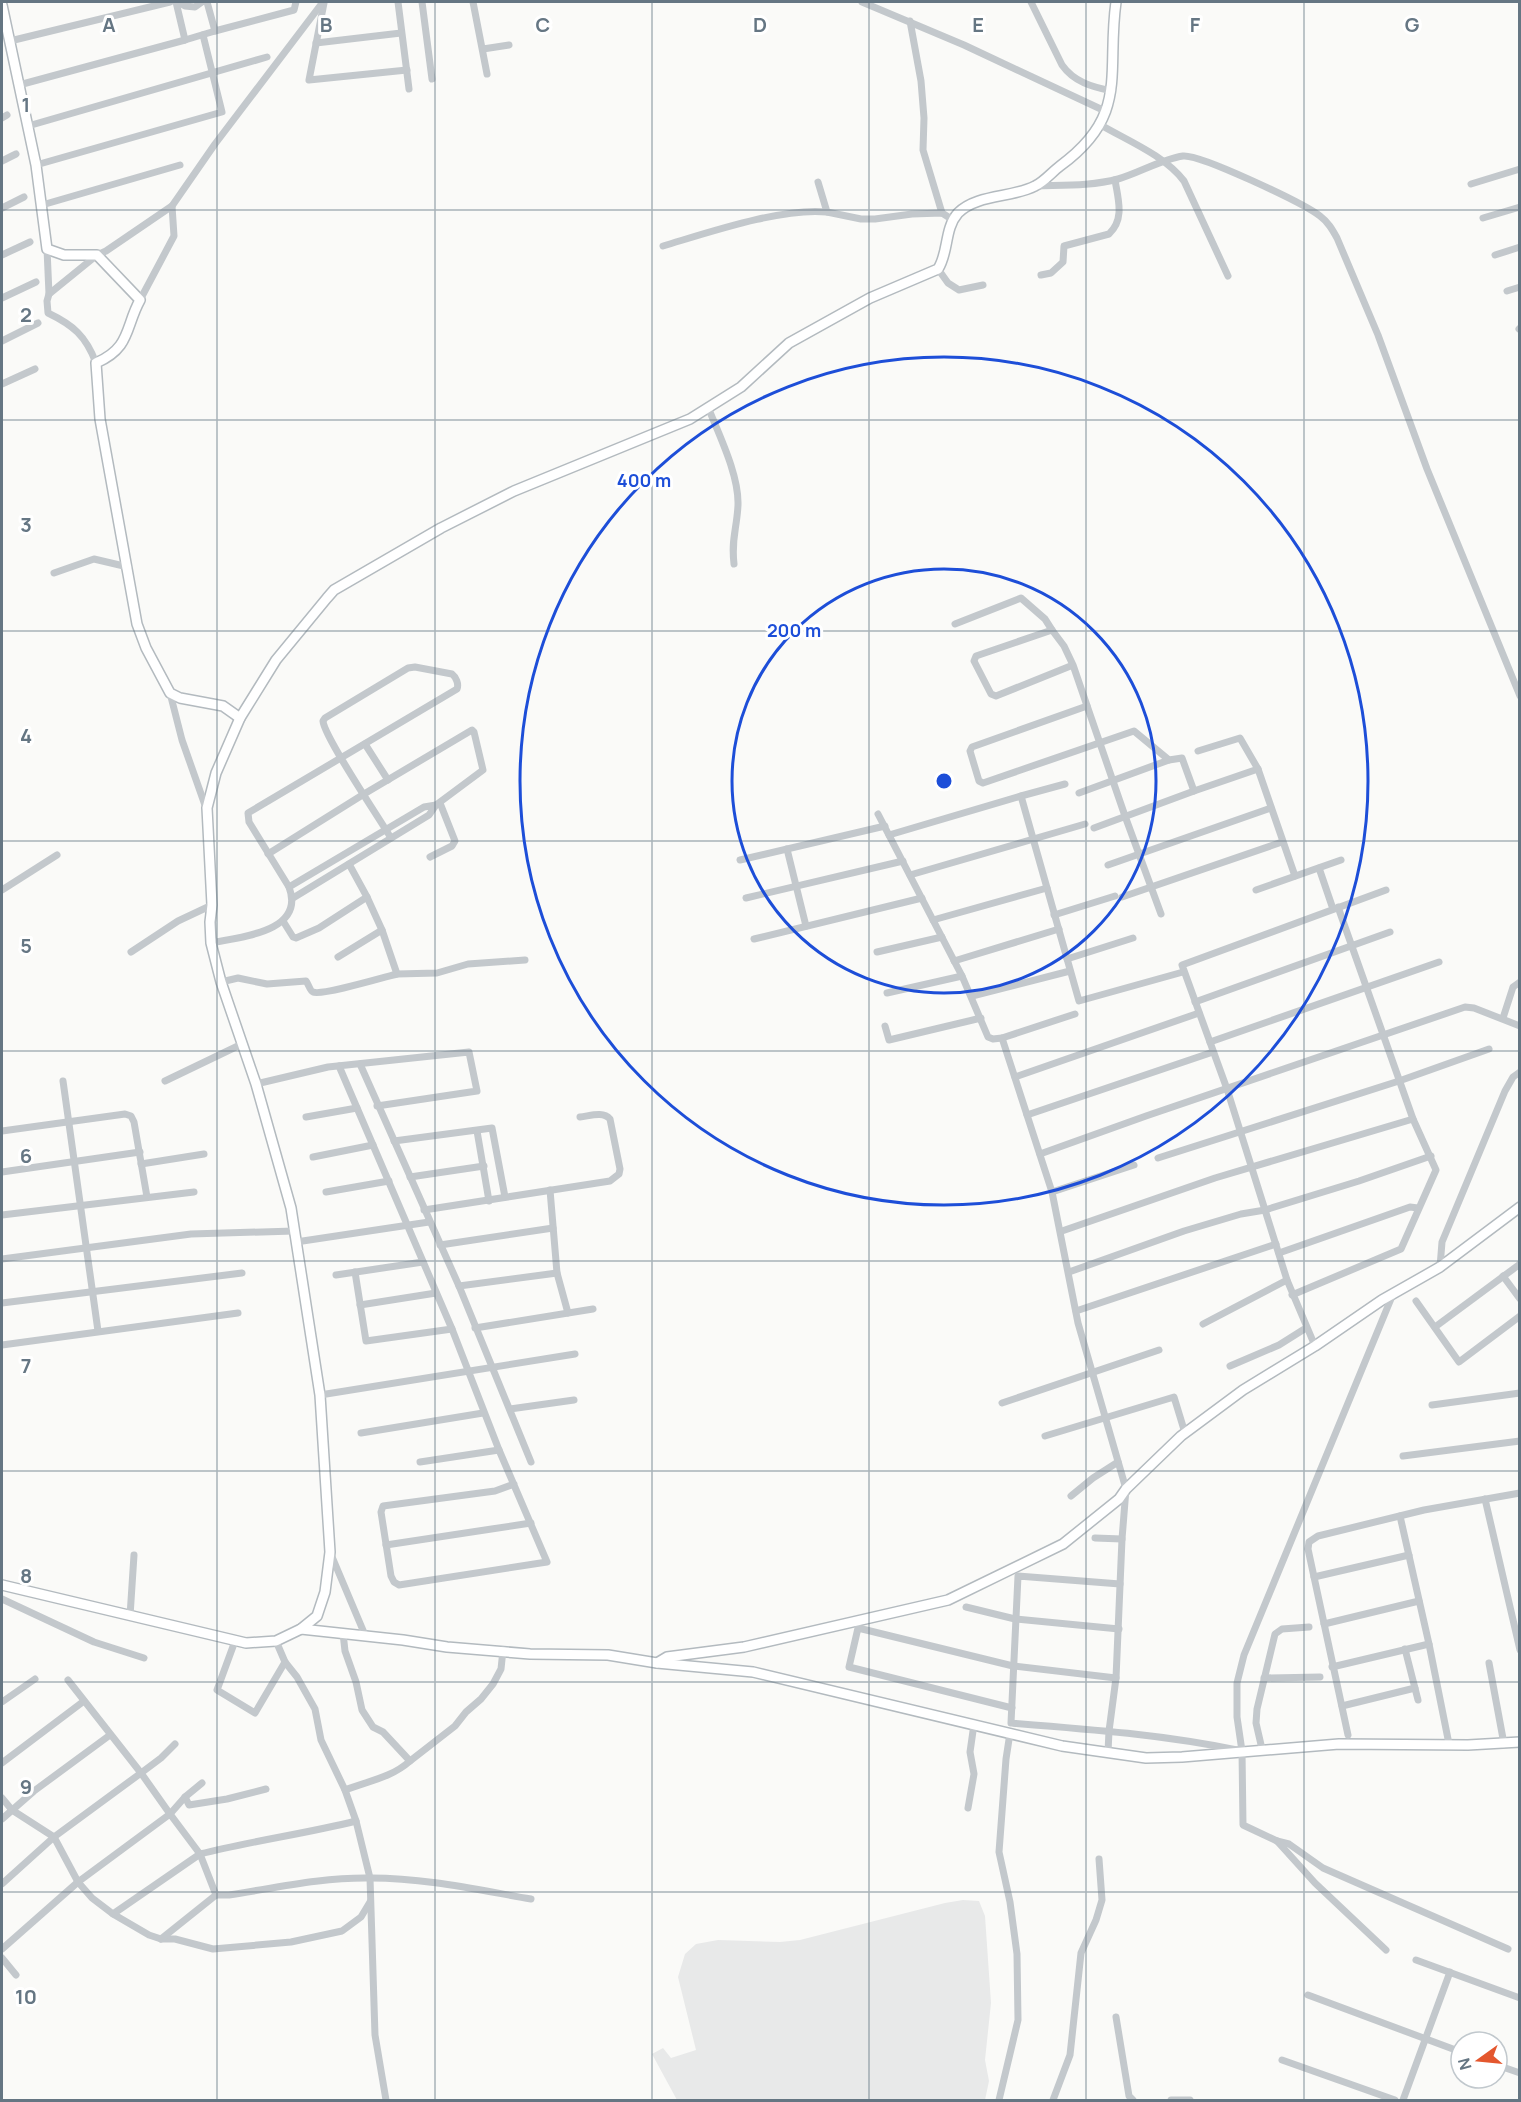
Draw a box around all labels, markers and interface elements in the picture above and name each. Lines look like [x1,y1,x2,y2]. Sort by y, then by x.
text: A [102,11,116,38]
text: B [320,11,333,38]
text: C [536,11,550,38]
text: D [753,11,767,38]
text: E [972,11,984,38]
text: F [1190,11,1201,38]
text: G [1405,11,1420,38]
text: 1 [22,91,30,118]
text: 2 [20,301,32,328]
text: 400 m [617,468,671,492]
text: 3 [20,511,32,538]
text: 200 m [767,618,821,642]
text: 4 [20,722,32,749]
centre of rings [934,771,954,791]
text: 5 [20,932,32,959]
text: 6 [20,1142,32,1169]
text: 7 [21,1352,31,1379]
text: 8 [20,1562,32,1589]
text: 9 [20,1773,32,1800]
text: 10 [15,1983,37,2010]
north arrow [1449,2030,1509,2090]
text: N [1452,2055,1477,2072]

